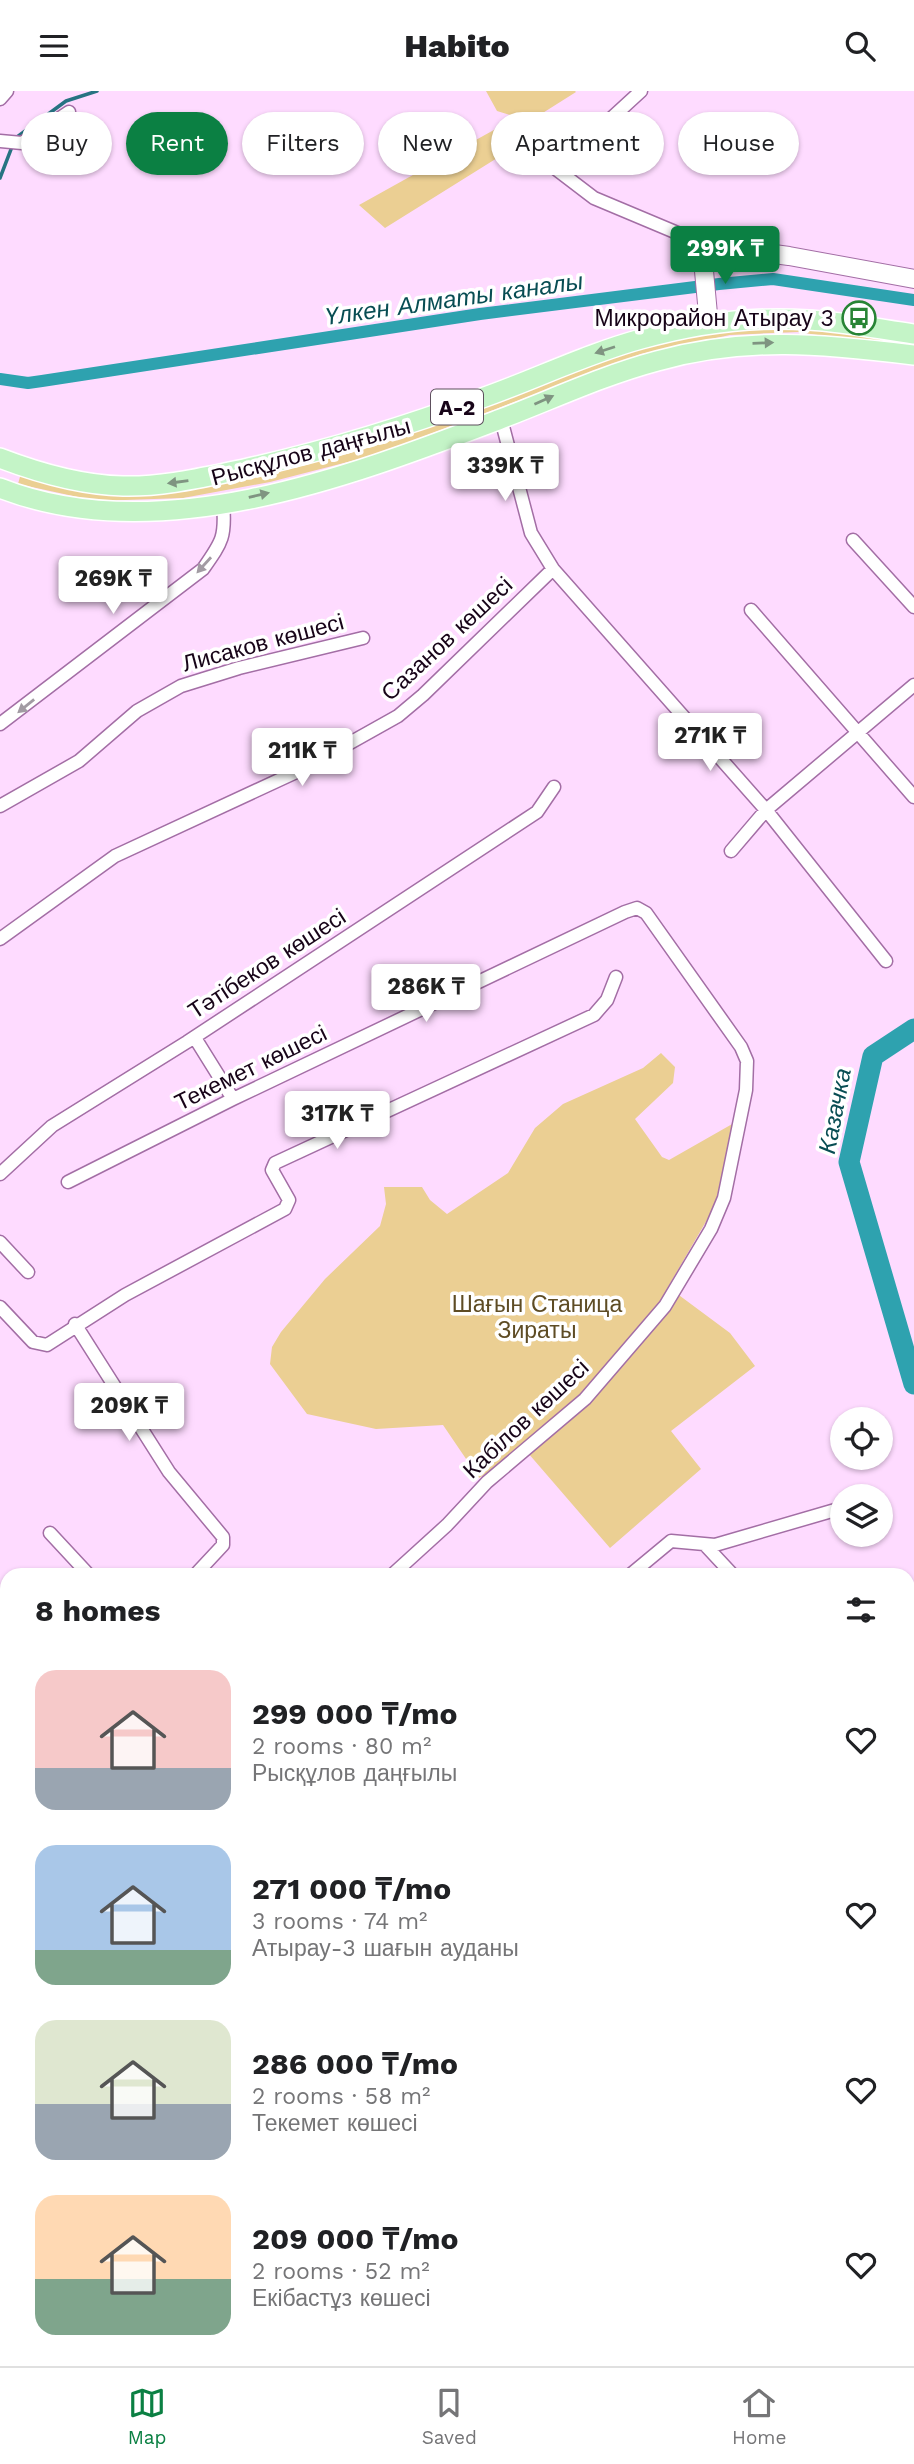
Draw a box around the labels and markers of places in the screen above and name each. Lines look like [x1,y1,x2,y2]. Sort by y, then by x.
pin: 299K ₸ [668,227,782,286]
bus stop icon: Микрорайон Атырау 3 [840,299,878,337]
place label: Микрорайон Атырау 3 [595,305,834,332]
pin: 339K ₸ [448,443,562,503]
pin: 269K ₸ [56,557,170,616]
pin: 271K ₸ [653,713,767,773]
pin: 211K ₸ [245,729,359,788]
pin: 286K ₸ [369,965,483,1024]
pin: 317K ₸ [280,1091,394,1151]
pin: 209K ₸ [72,1383,186,1443]

